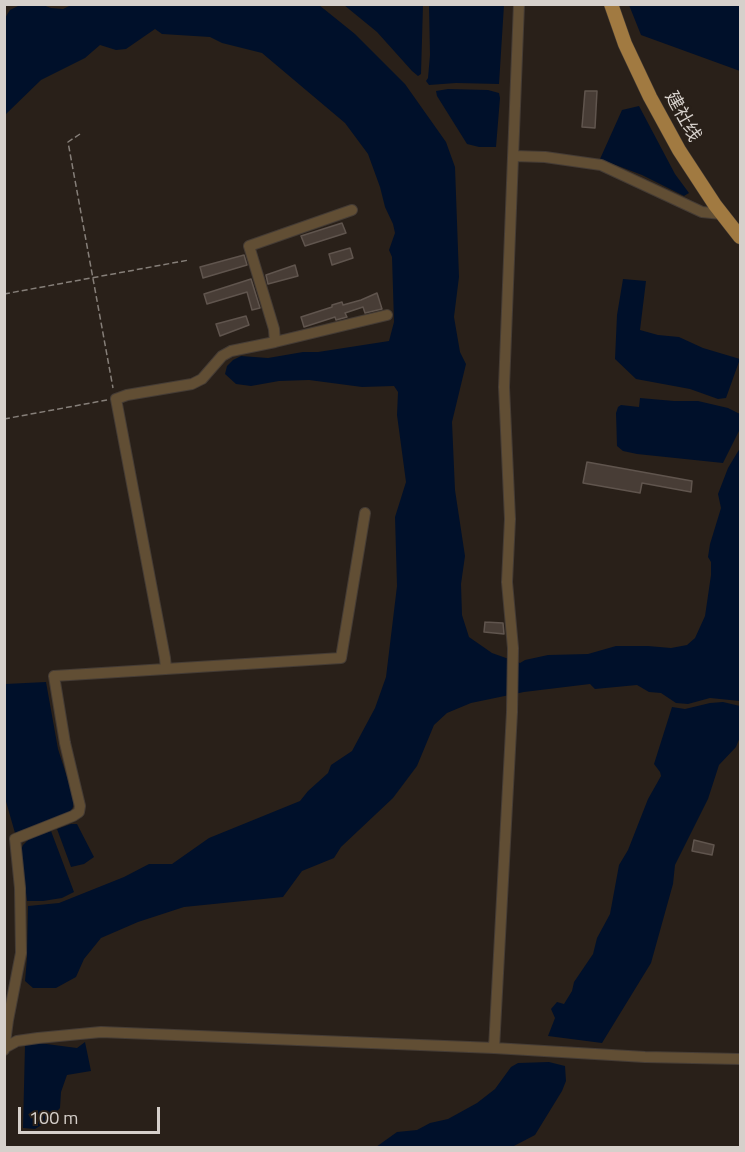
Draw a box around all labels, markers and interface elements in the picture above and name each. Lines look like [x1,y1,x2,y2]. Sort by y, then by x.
street label: 建社线 [659,88,705,146]
scale bar [21,1095,164,1133]
text: 100 m [29,1104,78,1131]

